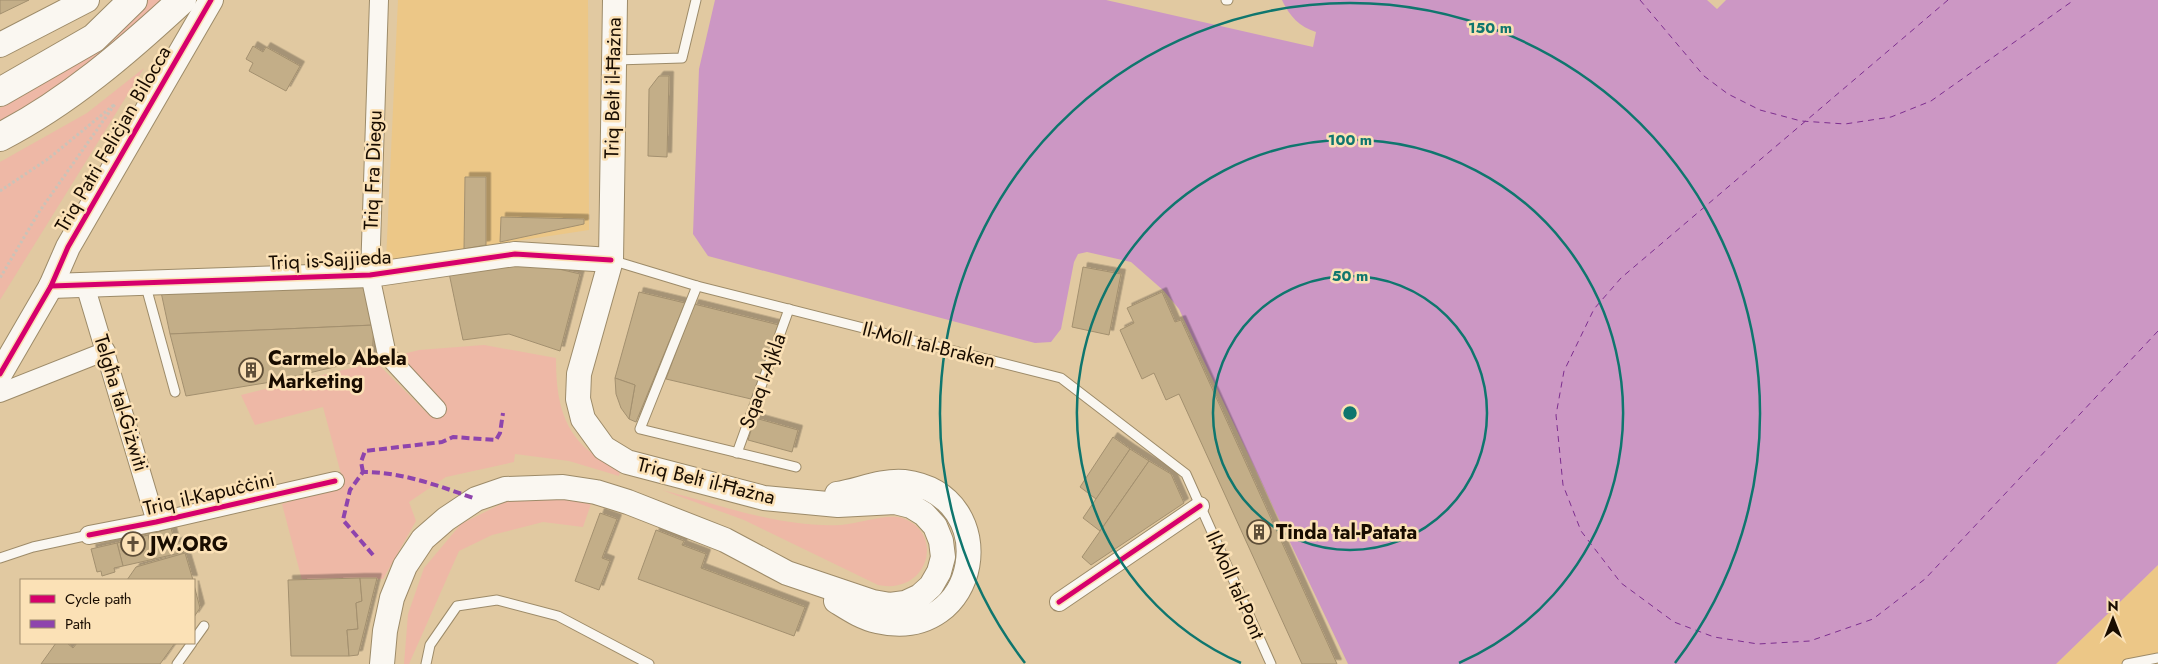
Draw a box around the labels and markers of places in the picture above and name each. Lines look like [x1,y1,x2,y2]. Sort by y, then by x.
place label: Carmelo Abela Marketing [268,344,407,396]
building icon: Carmelo Abela Marketing [238,357,264,383]
centre of rings [1341,404,1359,422]
place label: Tinda tal-Patata [1276,518,1417,547]
building icon: Tinda tal-Patata [1246,519,1272,545]
place label: JW.ORG [146,530,228,559]
church icon: JW.ORG [120,531,146,557]

